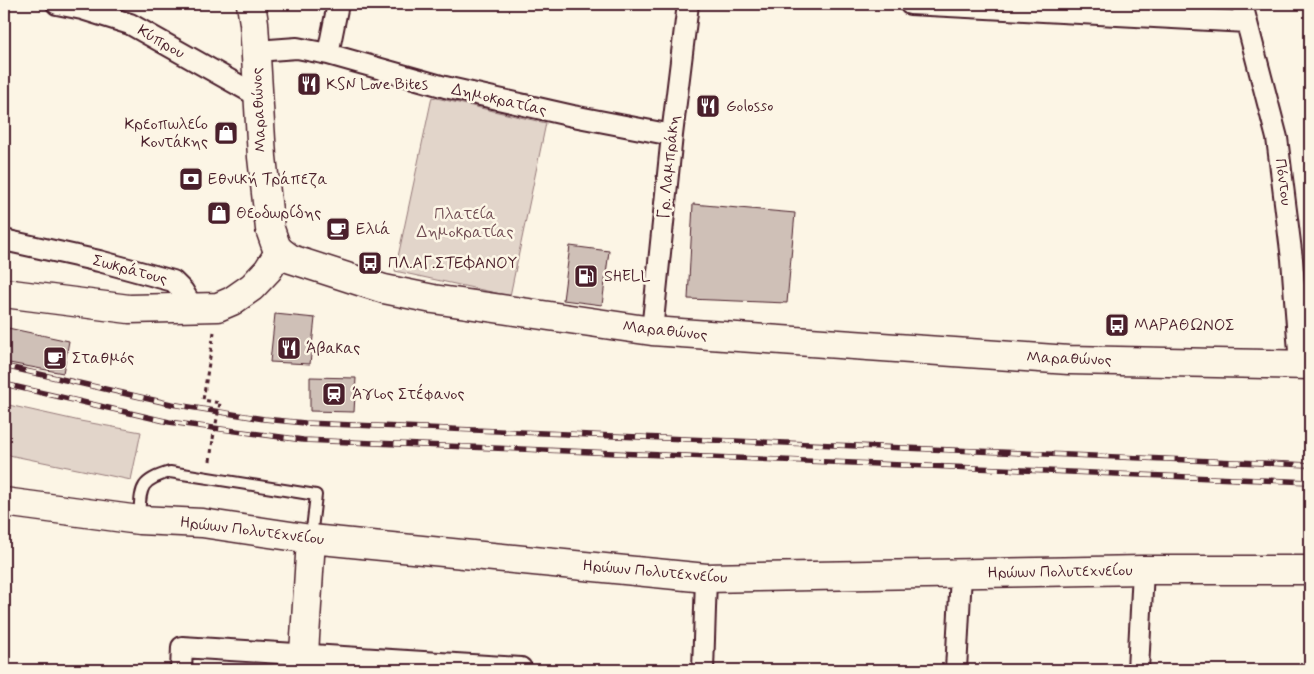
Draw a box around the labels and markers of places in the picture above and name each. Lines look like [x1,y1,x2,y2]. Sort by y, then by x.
restaurant icon: KSN Love Bites [296,71,322,97]
place label: KSN Love Bites [326,74,428,95]
restaurant icon: Golosso [695,93,721,119]
place label: Golosso [726,96,773,117]
place label: Κρεοπωλείο Κοντάκης [125,114,208,153]
shop icon: Κρεοπωλείο Κοντάκης [213,120,239,146]
bank icon: Εθνική Τράπεζα [178,166,204,192]
place label: Εθνική Τράπεζα [208,169,328,190]
shop icon: Θεοδωρίδης [206,200,232,226]
place label: Θεοδωρίδης [236,203,321,224]
cafe icon: Ελιά [325,216,351,242]
place label: Ελιά [356,219,390,240]
bus stop icon: ΠΛ.ΑΓ.ΣΤΕΦΑΝΟΥ [357,250,383,276]
place label: ΠΛ.ΑΓ.ΣΤΕΦΑΝΟΥ [388,253,518,274]
fuel station icon: SHELL [573,263,599,289]
place label: SHELL [604,266,651,287]
bus stop icon: ΜΑΡΑΘΩΝΟΣ [1104,312,1130,338]
place label: ΜΑΡΑΘΩΝΟΣ [1134,315,1235,336]
restaurant icon: Άβακας [276,335,302,361]
place label: Άβακας [306,338,360,359]
cafe icon: Σταθμός [42,345,68,371]
place label: Σταθμός [72,348,134,369]
station icon: Άγιος Στέφανος [321,381,347,407]
place label: Άγιος Στέφανος [352,383,465,405]

